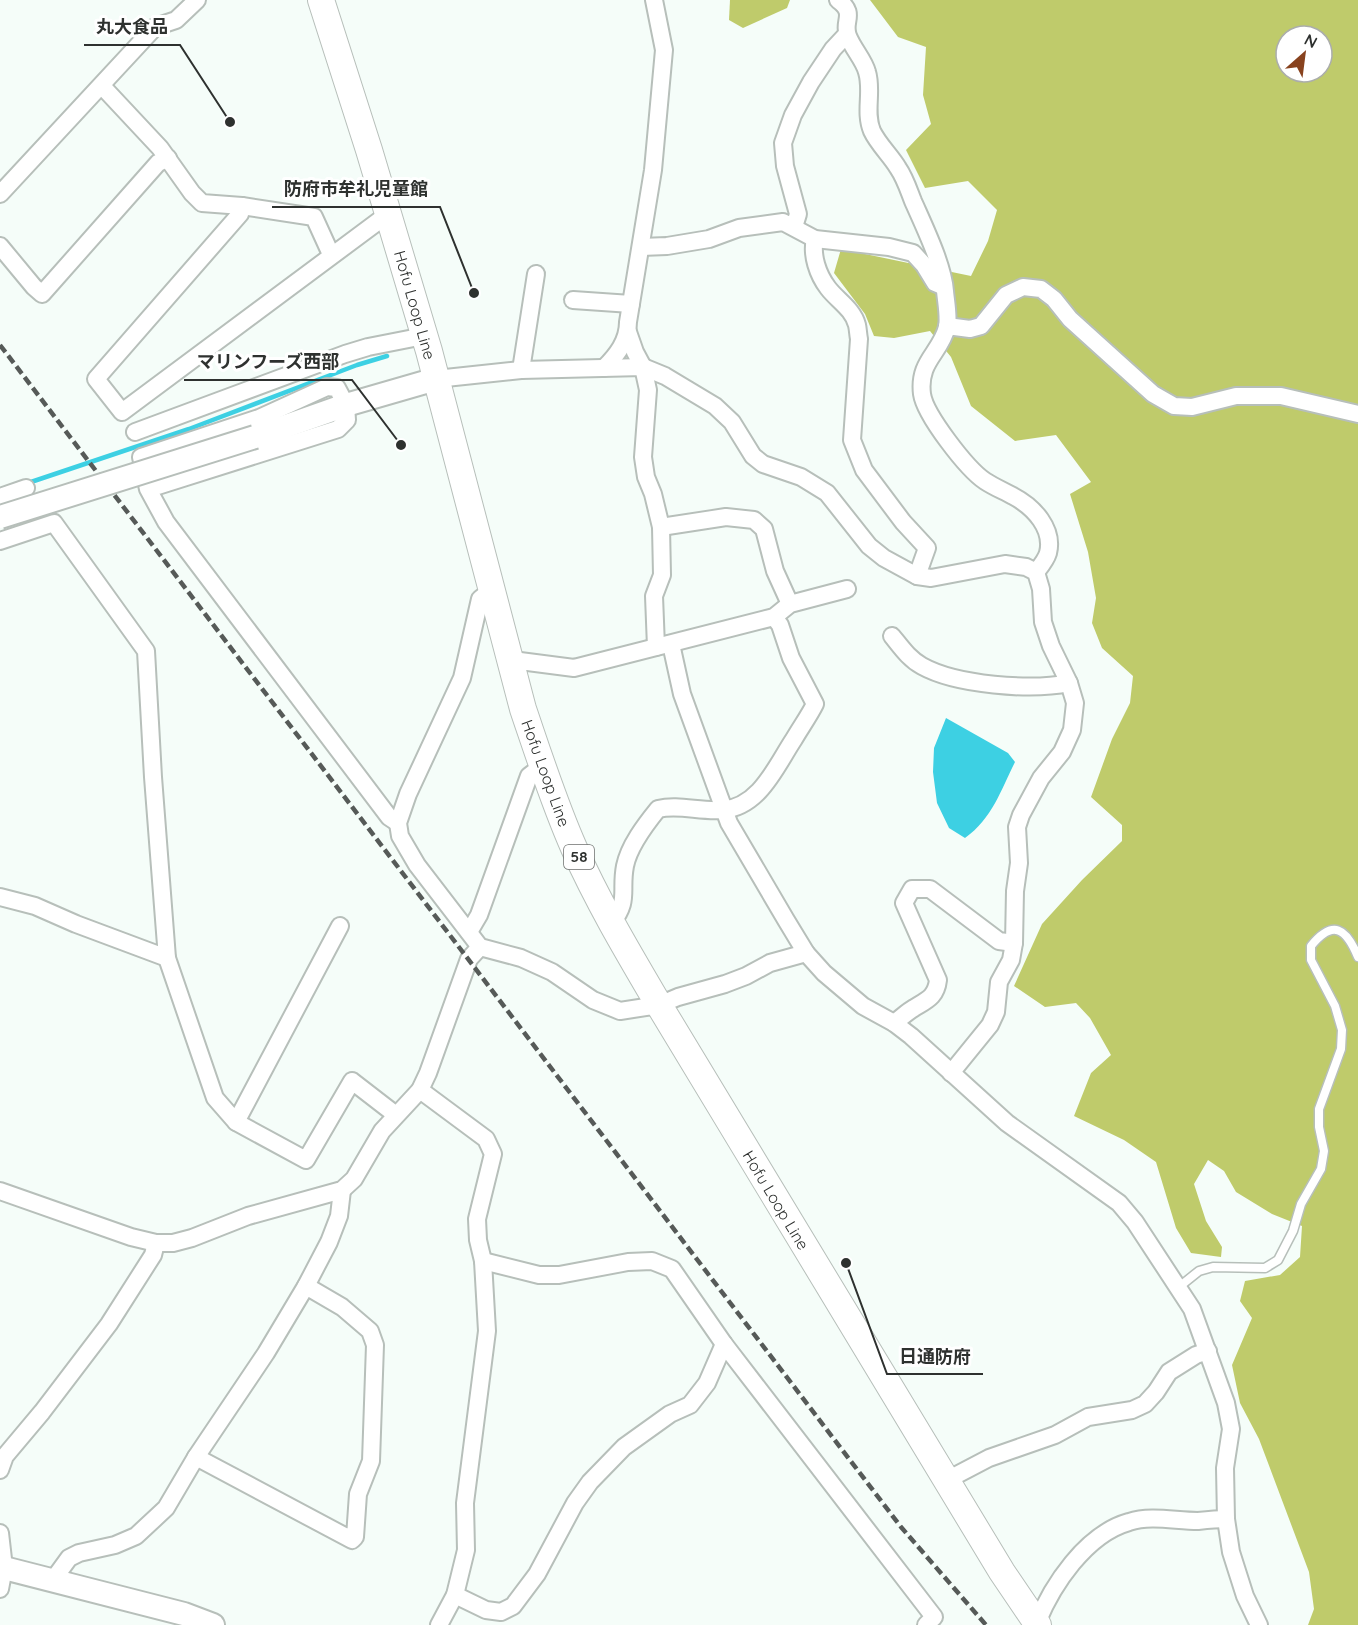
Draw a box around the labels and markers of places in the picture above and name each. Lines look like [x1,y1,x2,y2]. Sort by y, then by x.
callout: 丸大食品 [84,9,180,45]
callout: 防府市牟礼児童館 [272,171,440,207]
callout: マリンフーズ西部 [184,344,352,380]
callout: 日通防府 [887,1338,983,1374]

